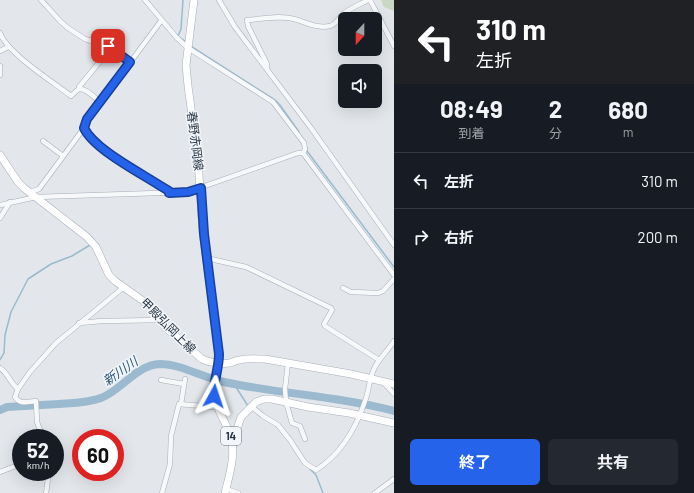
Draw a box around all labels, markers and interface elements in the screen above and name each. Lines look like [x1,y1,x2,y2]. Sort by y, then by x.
north arrow [338,12,382,56]
map controls [338,12,382,108]
text: 310 m [476,12,546,46]
icon: left [410,16,462,68]
pin [91,29,125,63]
icon: arrive [97,35,119,57]
text: 左折 [476,49,512,71]
button: sound [338,64,382,108]
text: 08:49 [440,94,503,123]
text: 2 [549,94,562,123]
text: 680 [608,95,648,124]
street label: 春野赤岡線 [185,110,207,172]
text: m [623,124,634,140]
text: 到着 [458,125,484,141]
text: 分 [549,125,562,141]
icon: left [410,170,432,192]
text: 左折 [444,172,474,190]
text: 310 m [641,172,678,190]
icon: right [410,226,432,248]
text: 右折 [444,228,474,246]
text: 200 m [638,228,678,246]
street label: 甲殿弘岡上線 [138,295,199,356]
water label: 新川川 [99,352,142,389]
position arrow [193,375,235,417]
road number: 14 [221,427,241,445]
speed limit sign: 60 [72,429,124,481]
text: 52 [27,438,49,462]
button: 終了 [410,439,540,485]
button: 共有 [548,439,678,485]
text: km/h [27,459,49,471]

